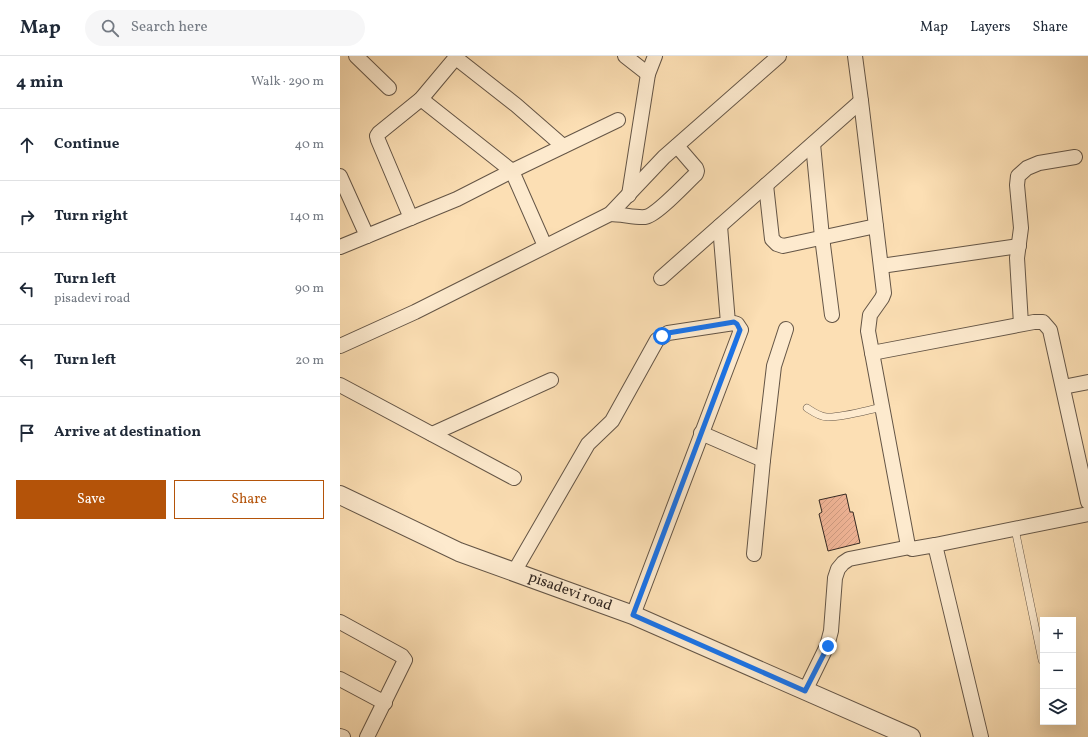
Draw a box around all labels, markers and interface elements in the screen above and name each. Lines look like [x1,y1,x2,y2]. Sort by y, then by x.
search box [85,10,365,46]
text: Map [20,15,61,41]
icon: search [99,17,121,39]
text: Search here [131,17,208,38]
text: Map [920,18,948,37]
text: Layers [970,18,1010,37]
text: Share [1032,18,1068,37]
text: 4 min [16,71,63,94]
text: Walk · 290 m [251,73,324,91]
icon: ahead [16,134,38,156]
text: Continue [54,134,119,155]
text: 40 m [295,136,324,154]
icon: right [16,206,38,228]
text: Turn right [54,206,128,227]
text: 140 m [290,208,324,226]
text: Turn left [54,269,116,290]
icon: left [16,278,38,300]
text: 90 m [295,280,324,298]
text: pisadevi road [54,290,130,308]
route start [653,327,671,345]
icon: left [16,350,38,372]
text: Turn left [54,350,116,371]
text: 20 m [295,352,324,370]
icon: arrive [16,422,38,444]
text: Arrive at destination [54,422,201,443]
button: Save [16,480,166,519]
button: Share [174,480,324,519]
street label: pisadevi road [525,567,615,617]
map controls [1040,617,1076,725]
button: + [1040,617,1076,653]
route end [819,637,837,655]
button: − [1040,653,1076,689]
button: layers [1040,689,1076,725]

